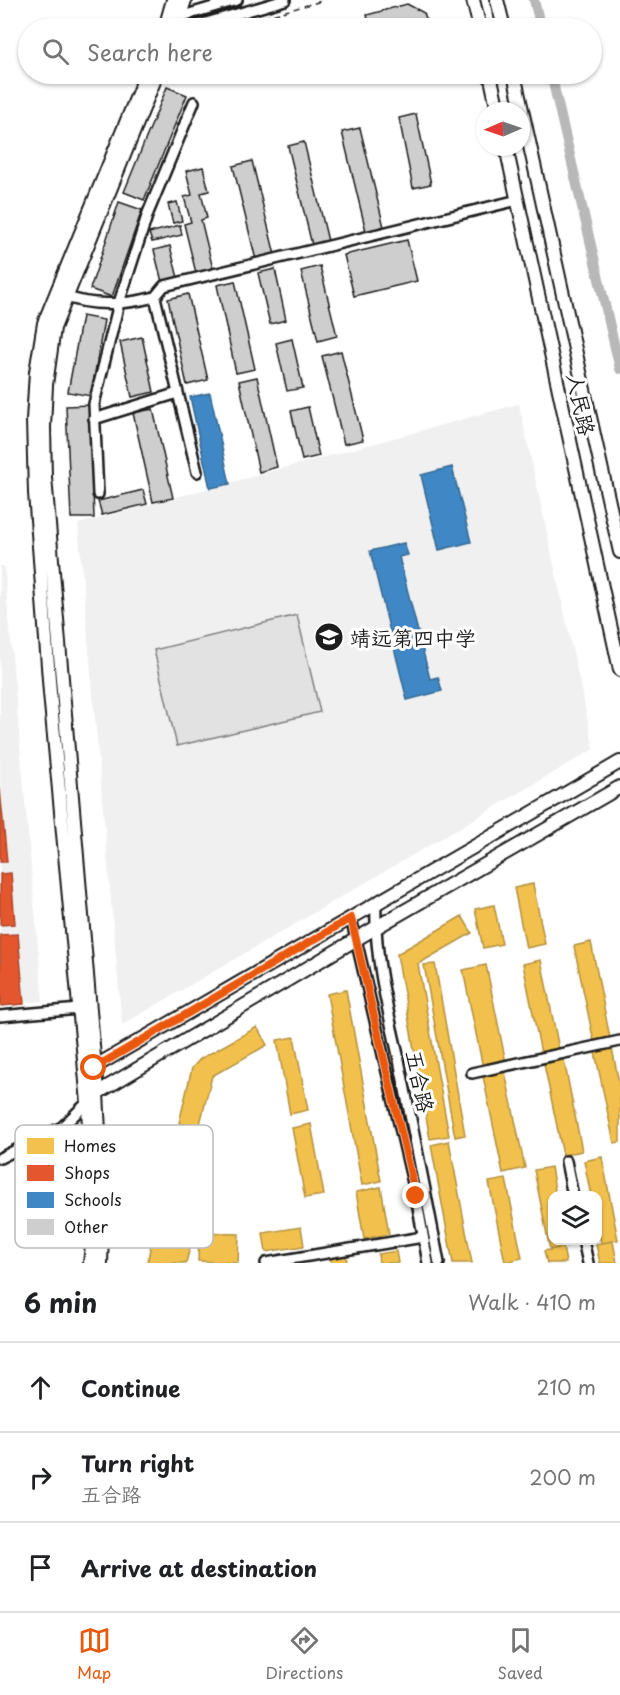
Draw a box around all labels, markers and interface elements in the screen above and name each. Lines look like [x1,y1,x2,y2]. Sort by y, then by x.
search box [18,18,602,84]
icon: search [39,35,72,68]
text: Search here [87,35,213,68]
north arrow [476,102,530,156]
street label: 人民路 [560,370,604,438]
school or university icon: 靖远第四中学 [313,621,345,653]
place label: 靖远第四中学 [350,621,476,653]
street label: 五合路 [399,1047,443,1115]
route start [80,1054,106,1080]
legend [15,1125,213,1248]
text: Homes [64,1133,116,1157]
text: Shops [64,1160,110,1184]
route end [402,1182,428,1208]
text: Schools [64,1187,122,1211]
map controls [548,1191,602,1245]
button: layers [548,1191,602,1245]
text: Other [64,1214,108,1238]
text: 6 min [24,1283,97,1322]
text: Walk · 410 m [468,1287,596,1317]
icon: ahead [24,1371,57,1404]
text: Continue [81,1371,180,1404]
text: 210 m [537,1372,596,1402]
text: Turn right [81,1446,194,1479]
icon: right [24,1461,57,1494]
text: 200 m [529,1462,596,1492]
text: 五合路 [81,1479,141,1509]
icon: arrive [24,1551,57,1584]
text: Arrive at destination [81,1551,317,1584]
tab: Map [77,1624,111,1684]
tab: Directions [265,1624,343,1684]
tab: Saved [497,1624,543,1684]

